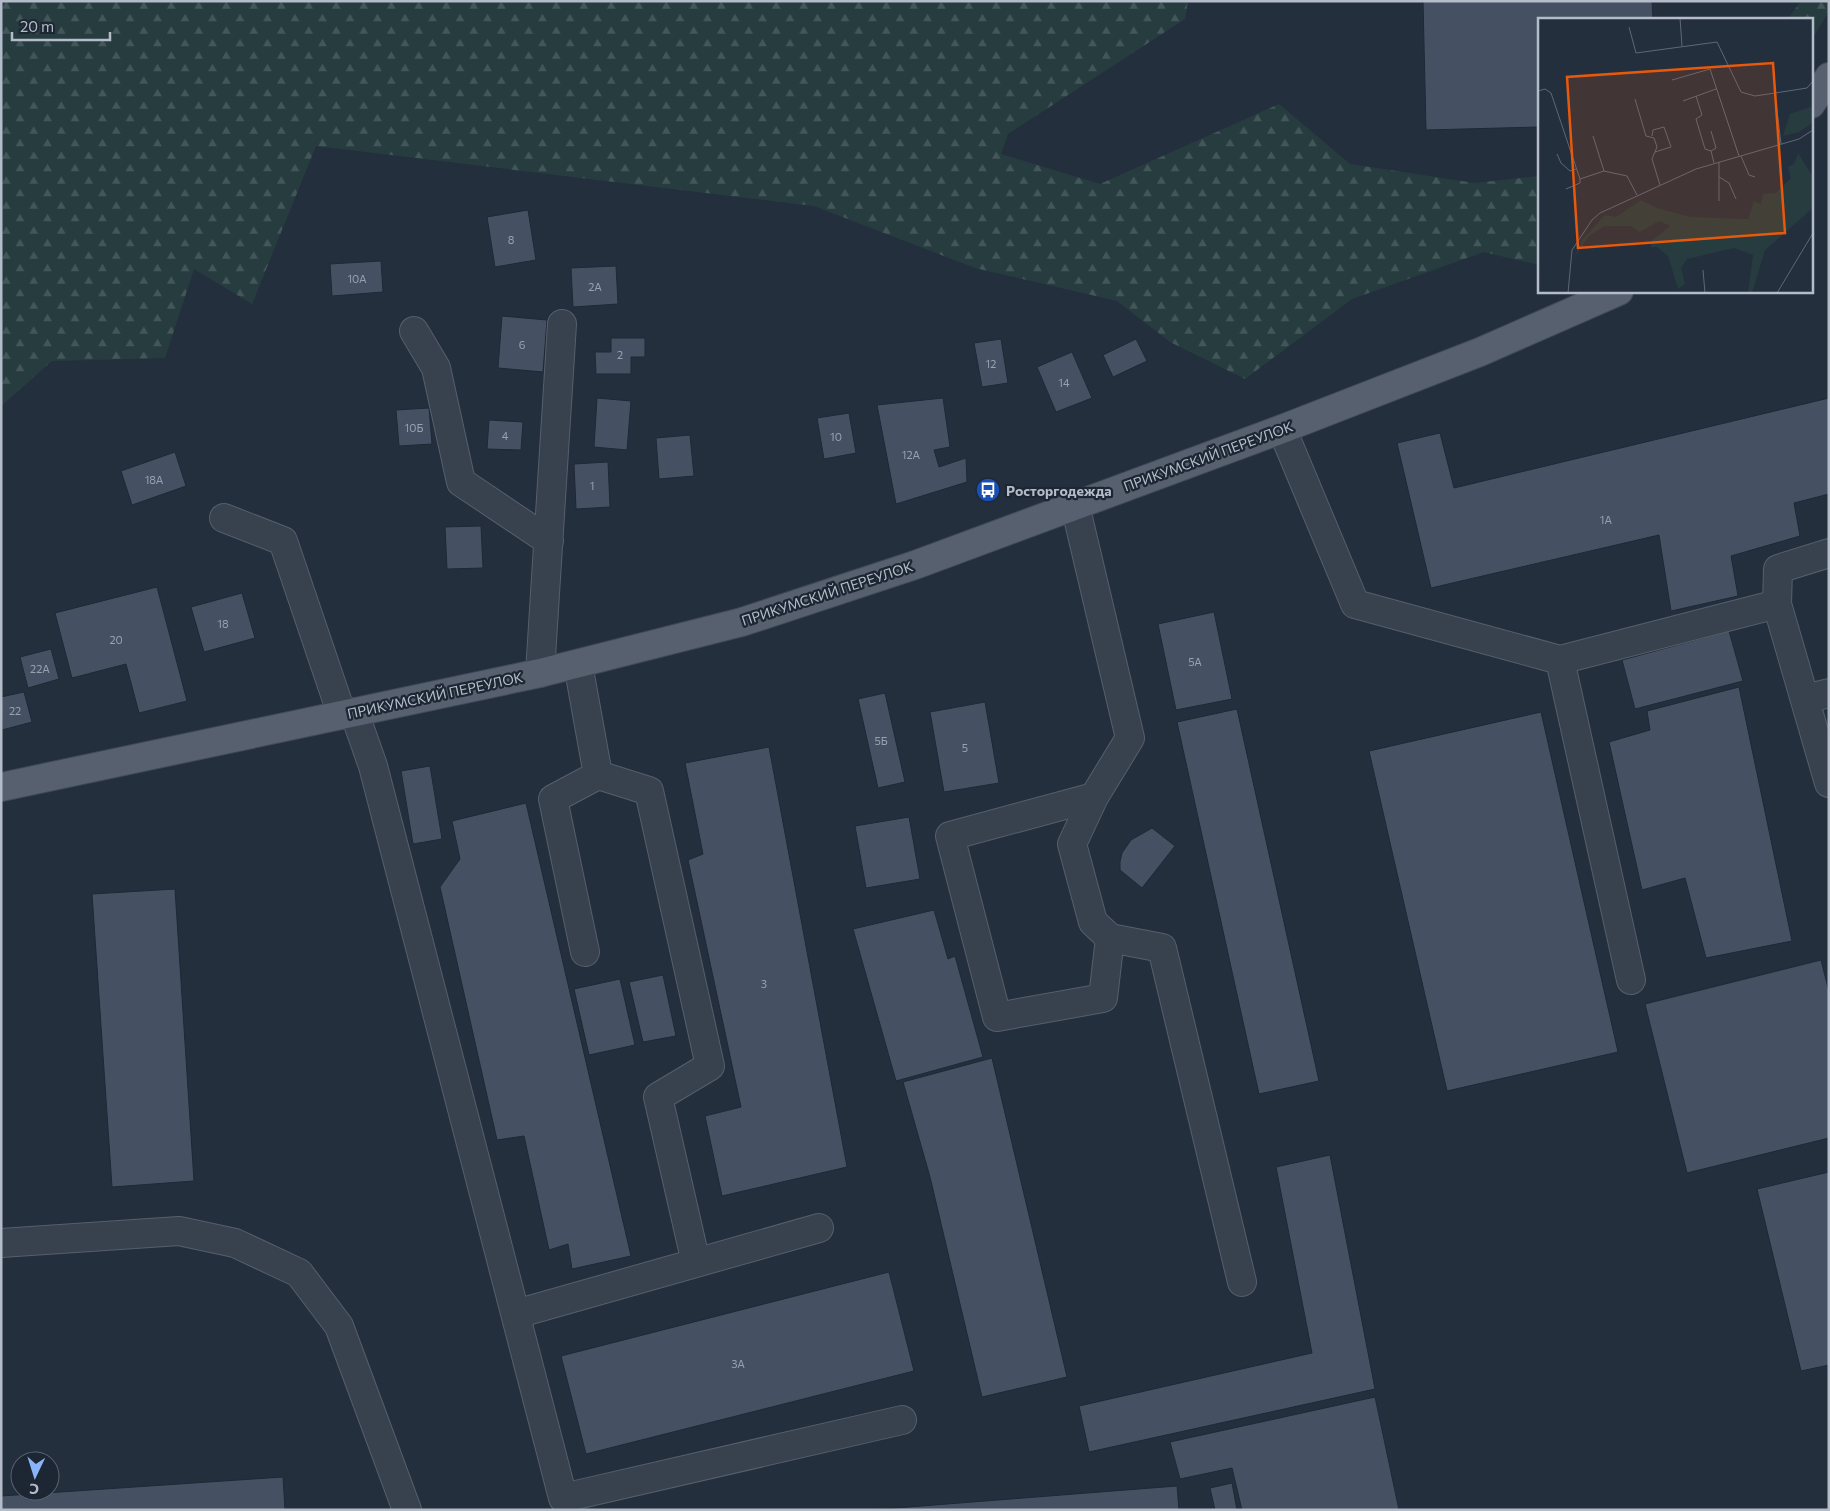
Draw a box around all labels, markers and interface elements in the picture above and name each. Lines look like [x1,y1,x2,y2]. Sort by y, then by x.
scale bar [12,10,110,42]
text: 20 m [20,17,54,35]
inset map [1538,18,1812,292]
house number: 8 [508,233,515,246]
house number: 10А [347,272,367,285]
house number: 2А [588,280,602,293]
house number: 6 [519,338,526,351]
house number: 2 [617,348,623,361]
house number: 12 [986,357,996,370]
house number: 14 [1058,376,1070,389]
street label: ПРИКУМСКИЙ ПЕРЕУЛОК [1121,417,1295,495]
house number: 10Б [405,421,423,434]
house number: 4 [502,429,509,442]
house number: 10 [830,430,842,443]
house number: 12А [902,448,921,461]
house number: 18А [145,473,164,486]
bus stop icon: Росторгодежда [975,477,1001,503]
house number: 1 [590,479,594,492]
place label: Росторгодежда [1006,482,1112,499]
house number: 1А [1600,513,1613,526]
street label: ПРИКУМСКИЙ ПЕРЕУЛОК [739,557,915,629]
house number: 18 [217,617,229,630]
house number: 20 [109,633,123,646]
house number: 5А [1188,655,1202,668]
house number: 22А [30,662,50,675]
street label: ПРИКУМСКИЙ ПЕРЕУЛОК [346,668,524,722]
house number: 22 [9,704,21,717]
house number: 5Б [874,734,888,747]
house number: 5 [962,741,968,754]
house number: 3 [761,977,767,990]
house number: 3А [731,1357,745,1370]
north arrow [10,1451,60,1501]
text: С [29,1481,39,1498]

